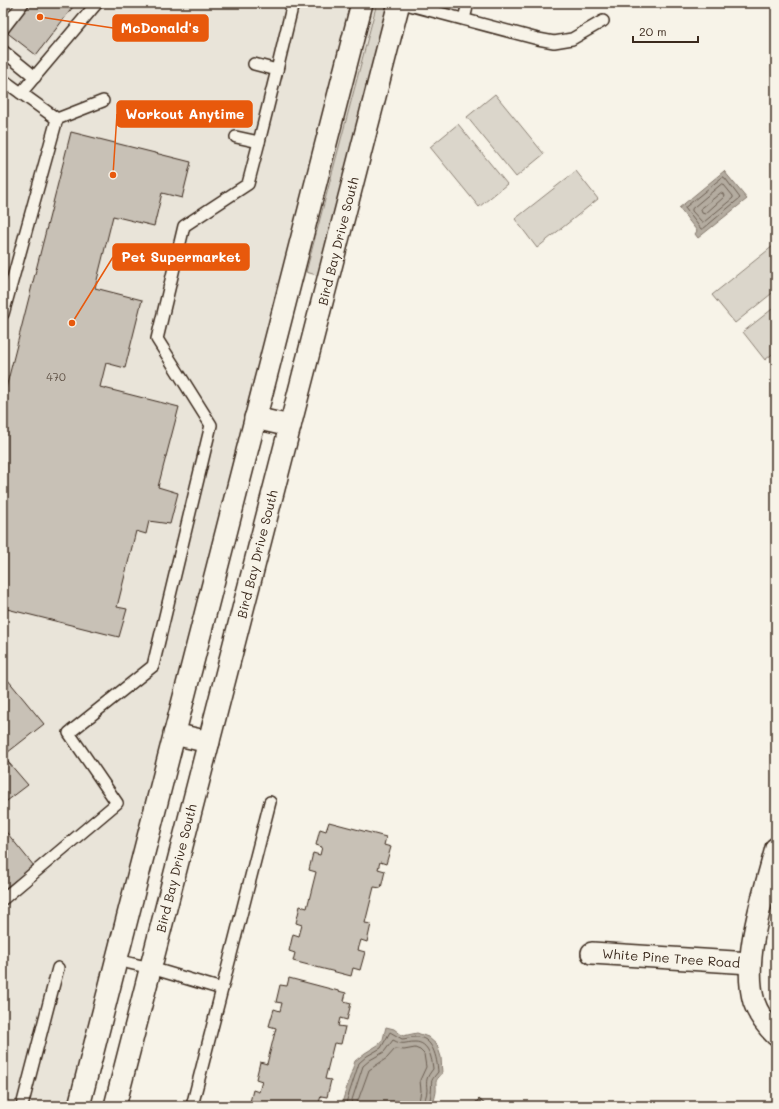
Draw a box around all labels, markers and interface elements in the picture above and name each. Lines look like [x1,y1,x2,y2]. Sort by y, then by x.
callout: McDonald's [113,15,208,41]
text: McDonald's [121,18,199,37]
scale bar [633,18,698,44]
text: 20 m [639,23,667,39]
callout: Workout Anytime [117,101,252,127]
text: Workout Anytime [126,104,244,123]
street label: Bird Bay Drive South [313,175,362,307]
callout: Pet Supermarket [113,244,249,270]
text: Pet Supermarket [121,247,241,266]
house number: 470 [46,369,66,384]
street label: Bird Bay Drive South [232,488,281,620]
street label: Bird Bay Drive South [151,802,200,934]
street label: White Pine Tree Road [601,944,741,971]

